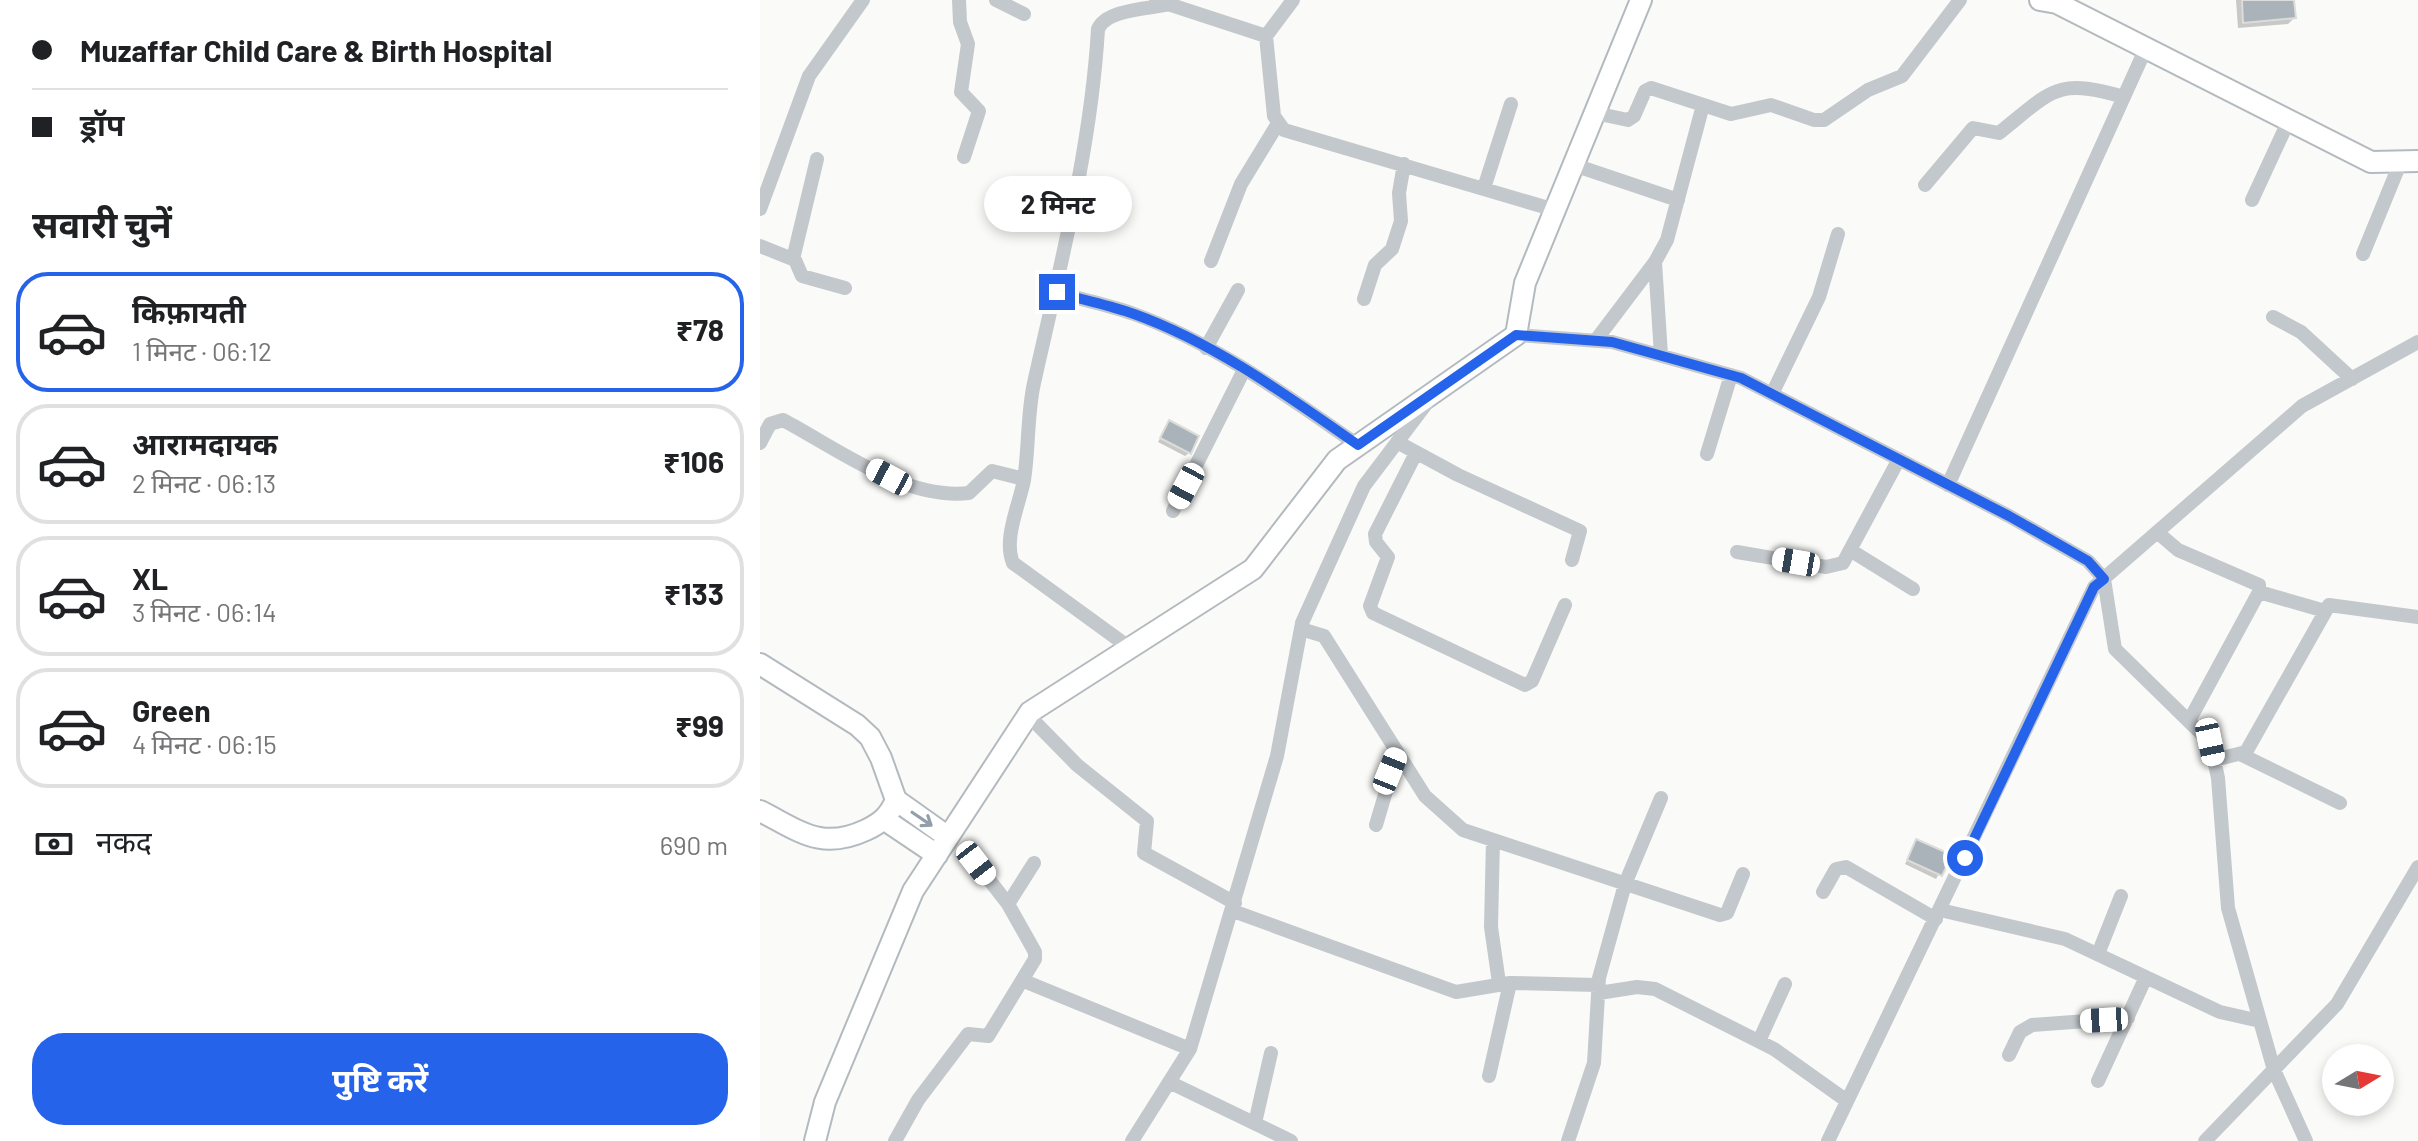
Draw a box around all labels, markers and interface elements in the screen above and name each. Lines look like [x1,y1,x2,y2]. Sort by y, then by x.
text: Muzaffar Child Care & Birth Hospital [80,32,552,68]
text: ड्रॉप [80,106,124,142]
callout: 2 मिनट [983,176,1131,232]
text: 2 मिनट [1021,188,1095,219]
text: सवारी चुनें [32,202,172,245]
route end [1039,274,1075,310]
text: किफ़ायती [132,293,246,329]
icon: car [36,296,108,368]
text: ₹78 [676,311,724,347]
text: 1 मिनट · 06:12 [132,335,272,366]
text: आरामदायक [132,425,278,461]
icon: car [36,428,108,500]
text: ₹106 [663,443,724,479]
car [862,455,916,499]
car [1164,459,1208,513]
text: 2 मिनट · 06:13 [132,467,276,498]
car [1770,546,1822,578]
icon: car [36,560,108,632]
text: XL [132,560,168,596]
text: ₹133 [664,575,724,611]
text: 3 मिनट · 06:14 [132,596,277,627]
icon: car [36,692,108,764]
text: Green [132,692,211,728]
text: ₹99 [675,707,724,743]
car [2193,716,2227,768]
text: 4 मिनट · 06:15 [132,728,277,759]
car [1370,744,1410,798]
one-way arrow [910,811,932,827]
icon: cash [32,822,76,866]
text: नकद [96,823,152,859]
text: 690 m [660,829,728,860]
car [952,837,1000,889]
route start [1947,840,1983,876]
car [2079,1007,2129,1033]
button: पुष्टि करें [32,1033,728,1125]
north arrow [2322,1044,2394,1116]
map controls [2322,1044,2394,1116]

